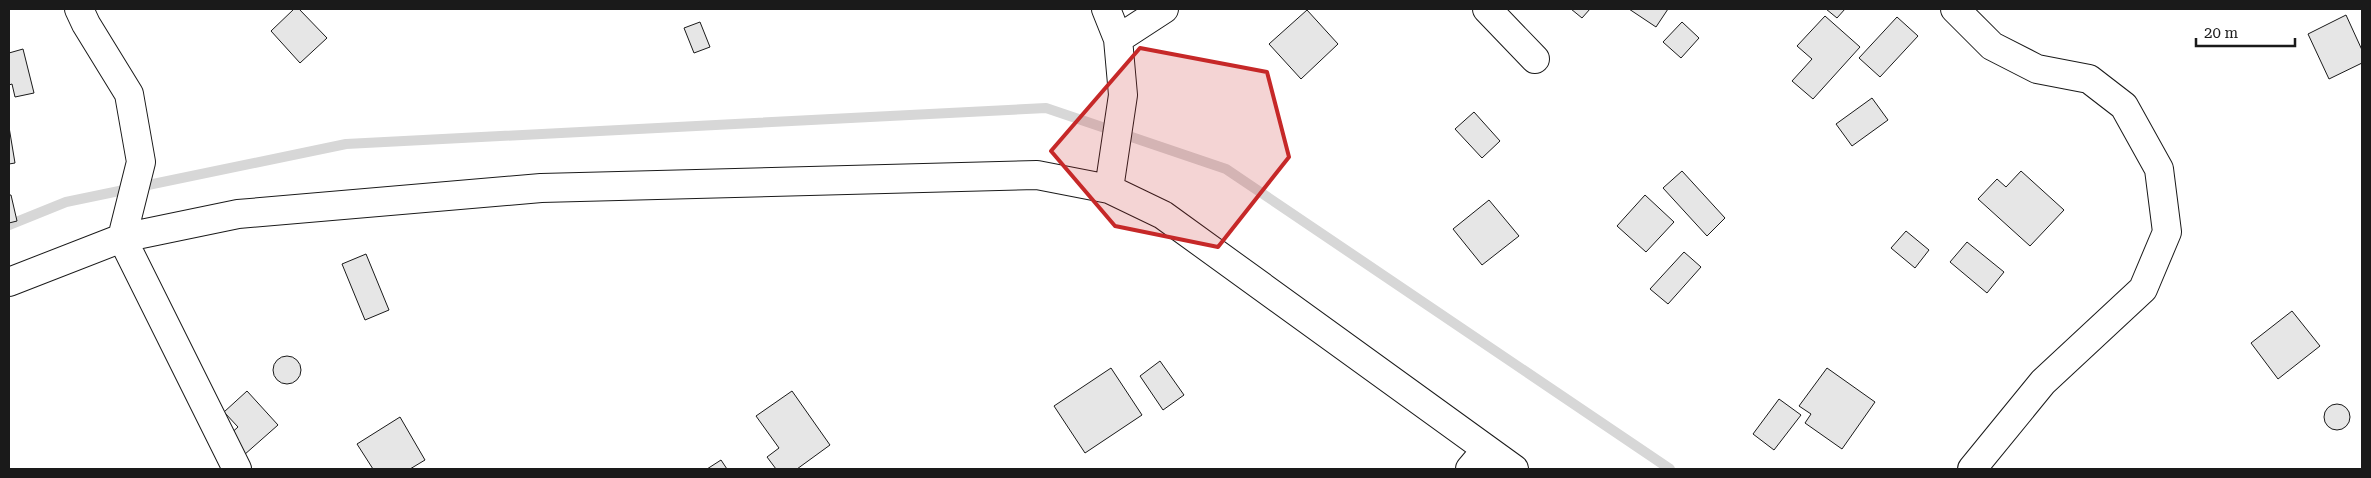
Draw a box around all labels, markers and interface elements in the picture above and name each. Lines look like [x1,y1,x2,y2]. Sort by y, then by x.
scale bar [2196,15,2295,47]
text: 20 m [2204,24,2239,42]

